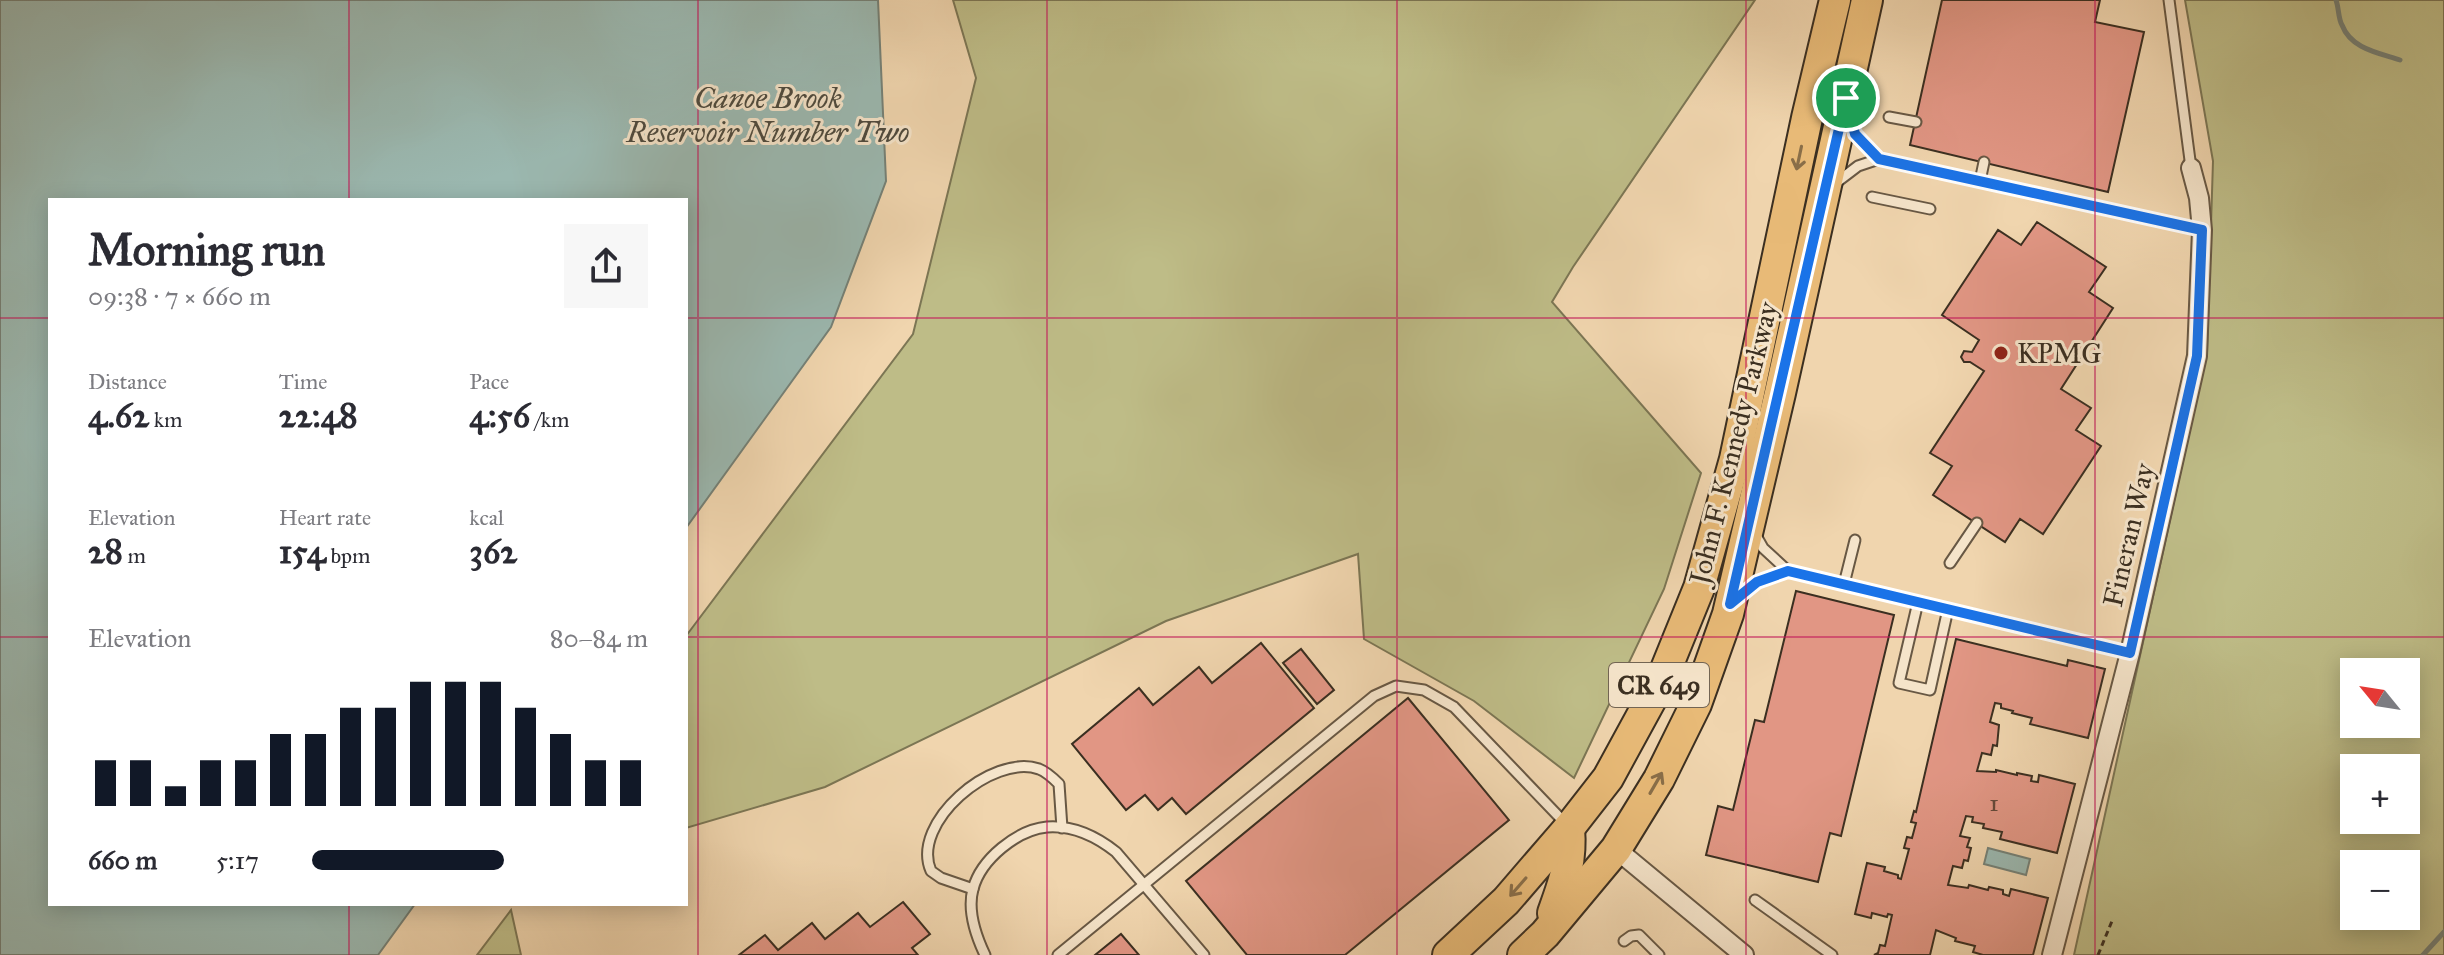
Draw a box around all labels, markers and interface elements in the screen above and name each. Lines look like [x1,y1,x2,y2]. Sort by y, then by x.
pin [1812,64,1880,132]
icon: arrive [1824,76,1868,120]
water label: Canoe Brook Reservoir Number Two [625,80,910,150]
one-way arrow [1791,144,1806,170]
text: Morning run [88,223,325,277]
button: share [564,224,648,308]
text: 09:38 · 7 × 660 m [88,280,271,312]
street label: John F. Kennedy Parkway [1681,298,1786,591]
place label: KPMG [2017,336,2102,371]
marker: KPMG [1992,344,2010,362]
text: Distance [88,368,167,395]
text: Time [279,368,327,395]
text: Pace [469,368,509,395]
text: 4.62 [88,395,149,436]
text: 22:48 [279,395,358,436]
text: 4:56 [469,395,530,436]
text: km [149,406,182,433]
text: /km [530,406,569,433]
street label: Fineran Way [2095,459,2162,610]
text: Elevation [88,504,175,531]
text: Heart rate [279,504,371,531]
text: kcal [469,504,504,531]
text: 28 [88,531,123,572]
text: 154 [279,531,326,572]
text: 362 [469,531,517,572]
text: m [123,542,146,569]
text: bpm [326,542,371,569]
text: Elevation [88,622,191,654]
text: 80–84 m [550,622,648,654]
north arrow [2340,658,2420,738]
map controls [2340,658,2420,930]
road number: CR 649 [1609,663,1709,707]
button: + [2340,754,2420,834]
one-way arrow [1649,771,1664,795]
house number: 1 [1989,788,1999,818]
text: 660 m [88,844,157,876]
text: 5:17 [216,844,259,876]
button: − [2340,850,2420,930]
one-way arrow [1510,876,1528,896]

